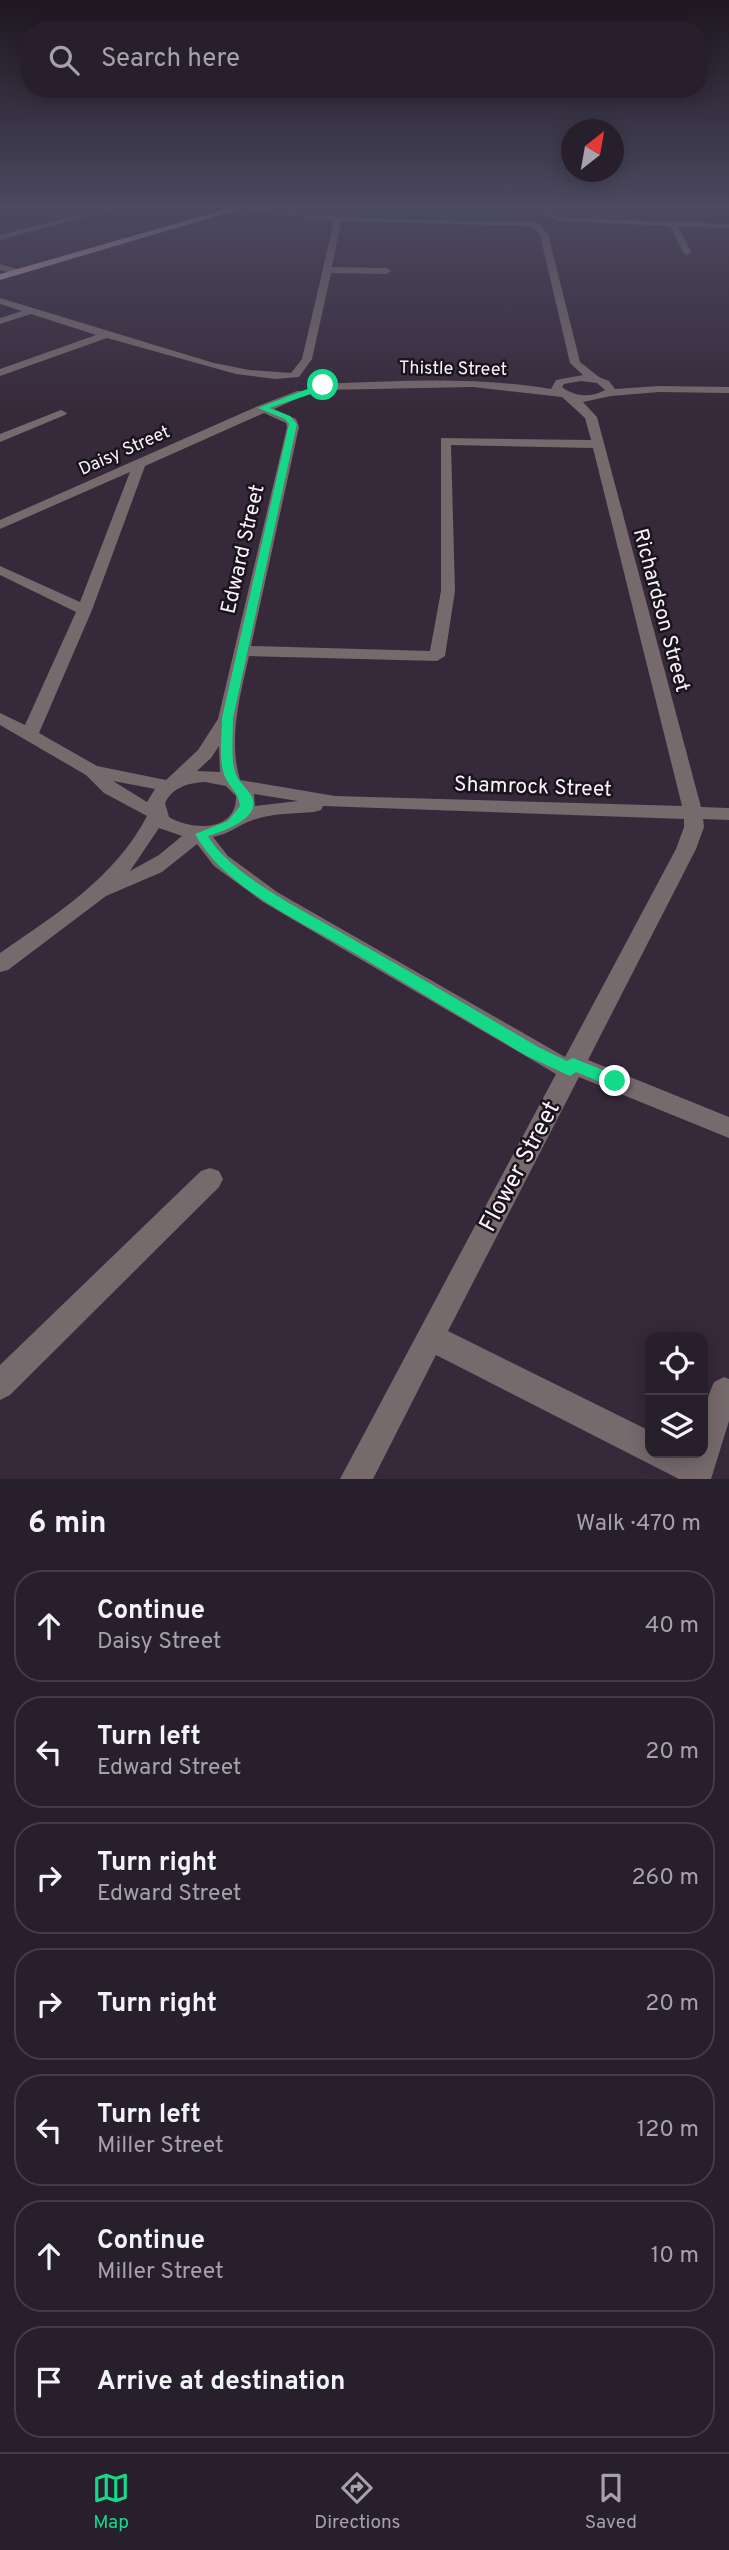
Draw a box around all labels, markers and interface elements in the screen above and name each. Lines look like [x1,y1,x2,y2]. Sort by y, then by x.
search box [21,21,708,98]
icon: search [45,41,83,79]
text: Search here [101,43,240,76]
north arrow [561,119,624,182]
street label: Thistle Street [399,357,507,382]
route start [307,369,338,400]
street label: Daisy Street [75,421,174,482]
street label: Edward Street [215,482,271,617]
street label: Richardson Street [626,526,695,695]
street label: Shamrock Street [454,771,612,804]
route end [599,1065,630,1096]
street label: Flower Street [474,1096,568,1238]
map controls [645,1332,708,1458]
button: locate [645,1332,708,1395]
button: layers [645,1395,708,1458]
text: 6 min [28,1506,106,1543]
text: Walk · 470 m [576,1510,701,1539]
text: Continue [97,1595,205,1628]
icon: ahead [30,1607,68,1645]
text: 40 m [645,1612,699,1641]
text: Daisy Street [97,1628,222,1657]
text: Turn left [97,1721,201,1754]
icon: left [30,1733,68,1771]
text: 20 m [645,1738,699,1767]
text: Edward Street [97,1754,242,1783]
text: Turn right [97,1847,217,1880]
icon: right [30,1859,68,1897]
text: 260 m [632,1864,699,1893]
text: Edward Street [97,1880,242,1909]
icon: right [30,1985,68,2023]
text: Turn right [97,1988,217,2021]
text: 20 m [645,1990,699,2019]
text: Turn left [97,2099,201,2132]
icon: left [30,2111,68,2149]
text: 120 m [637,2116,699,2145]
text: Miller Street [97,2132,224,2161]
text: Continue [97,2225,205,2258]
icon: ahead [30,2237,68,2275]
text: 10 m [651,2242,699,2271]
text: Miller Street [97,2258,224,2287]
icon: arrive [30,2363,68,2401]
text: Arrive at destination [97,2366,345,2399]
tab: Map [92,2469,130,2535]
tab: Directions [314,2469,401,2535]
tab: Saved [585,2469,637,2535]

